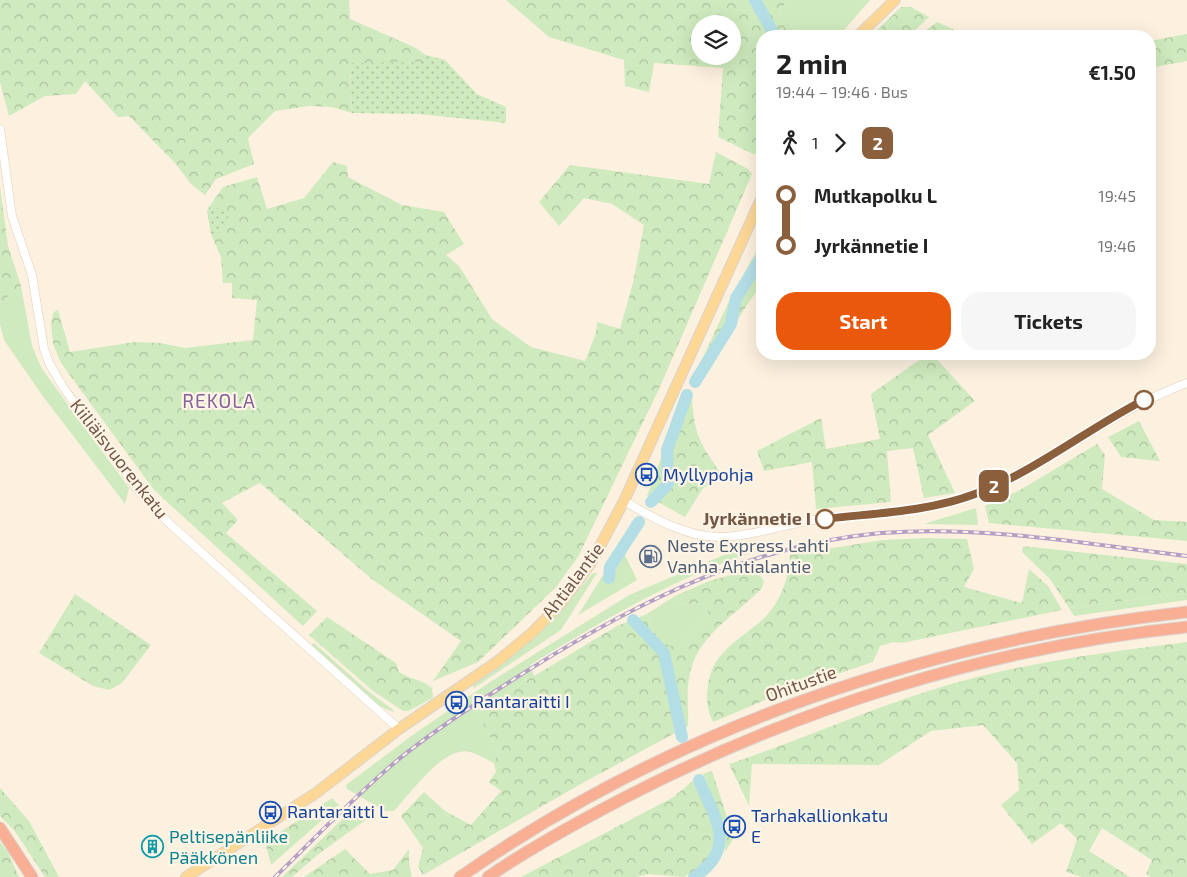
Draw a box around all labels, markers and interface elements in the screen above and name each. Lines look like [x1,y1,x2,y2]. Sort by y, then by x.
map controls [691,15,741,65]
button: layers [691,15,741,65]
text: 2 min [776,46,848,80]
text: €1.50 [1088,61,1136,84]
text: 19:44 – 19:46 · Bus [776,82,908,101]
icon: walk [776,129,804,157]
icon: forward [826,129,854,157]
text: 2 [872,132,883,154]
text: 1 [812,133,818,152]
text: Mutkapolku L [814,184,937,207]
text: 19:45 [1098,186,1136,205]
text: Jyrkännetie I [814,234,928,257]
text: 19:46 [1098,236,1136,255]
button: Start [776,292,951,350]
button: Tickets [961,292,1136,350]
district label: REKOLA [182,389,256,412]
unlabelled marker [1134,390,1154,410]
street label: Kiiliäisvuorenkatu [66,394,173,523]
bus stop icon: Myllypohja [635,463,659,487]
place label: Myllypohja [663,463,754,485]
line badge: 2 [978,470,1010,502]
text: 2 [989,475,999,497]
place label: Jyrkännetie I [703,507,811,529]
marker: Jyrkännetie I [815,509,835,529]
place label: Neste Express Lahti Vanha Ahtialantie [667,534,829,577]
street label: Ahtialantie [536,538,608,623]
fuel station icon: Neste Express Lahti Vanha Ahtialantie [639,544,663,568]
street label: Ohitustie [762,660,839,706]
bus stop icon: Rantaraitti I [445,690,469,714]
place label: Rantaraitti I [473,690,570,712]
bus stop icon: Rantaraitti L [259,800,283,824]
place label: Rantaraitti L [287,800,388,822]
place label: Tarhakallionkatu E [751,804,888,847]
bus stop icon: Tarhakallionkatu E [723,814,747,838]
place label: Peltisepänliike Pääkkönen [169,825,288,868]
building icon: Peltisepänliike Pääkkönen [141,835,165,859]

